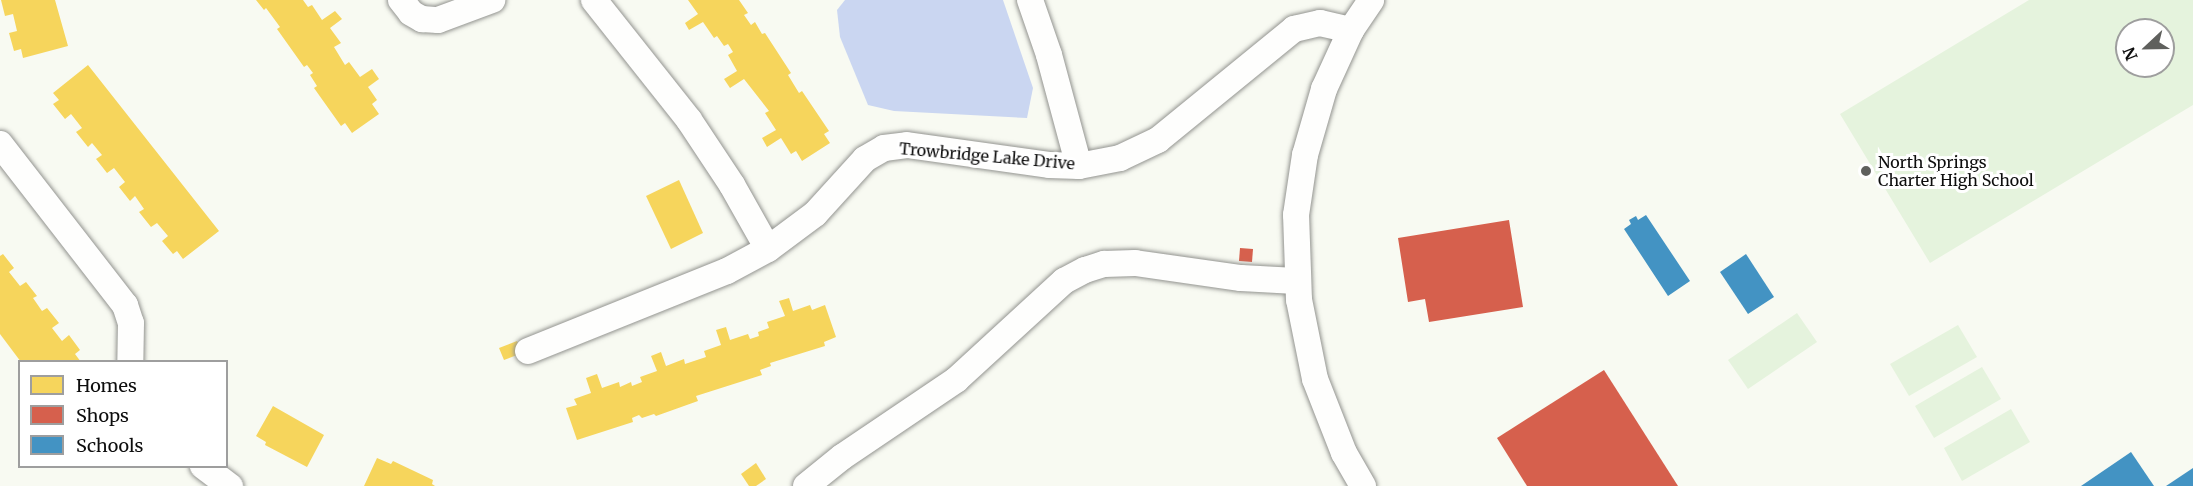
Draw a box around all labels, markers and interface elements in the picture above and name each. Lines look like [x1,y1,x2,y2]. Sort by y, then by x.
north arrow [2115,18,2175,78]
text: N [2119,44,2142,64]
street label: Trowbridge Lake Drive [898,139,1076,173]
place label: North Springs Charter High School [1878,152,2034,190]
marker: North Springs Charter High School [1859,164,1873,178]
legend [18,360,228,468]
text: Homes [76,374,137,397]
text: Shops [76,404,129,427]
text: Schools [76,434,143,457]

